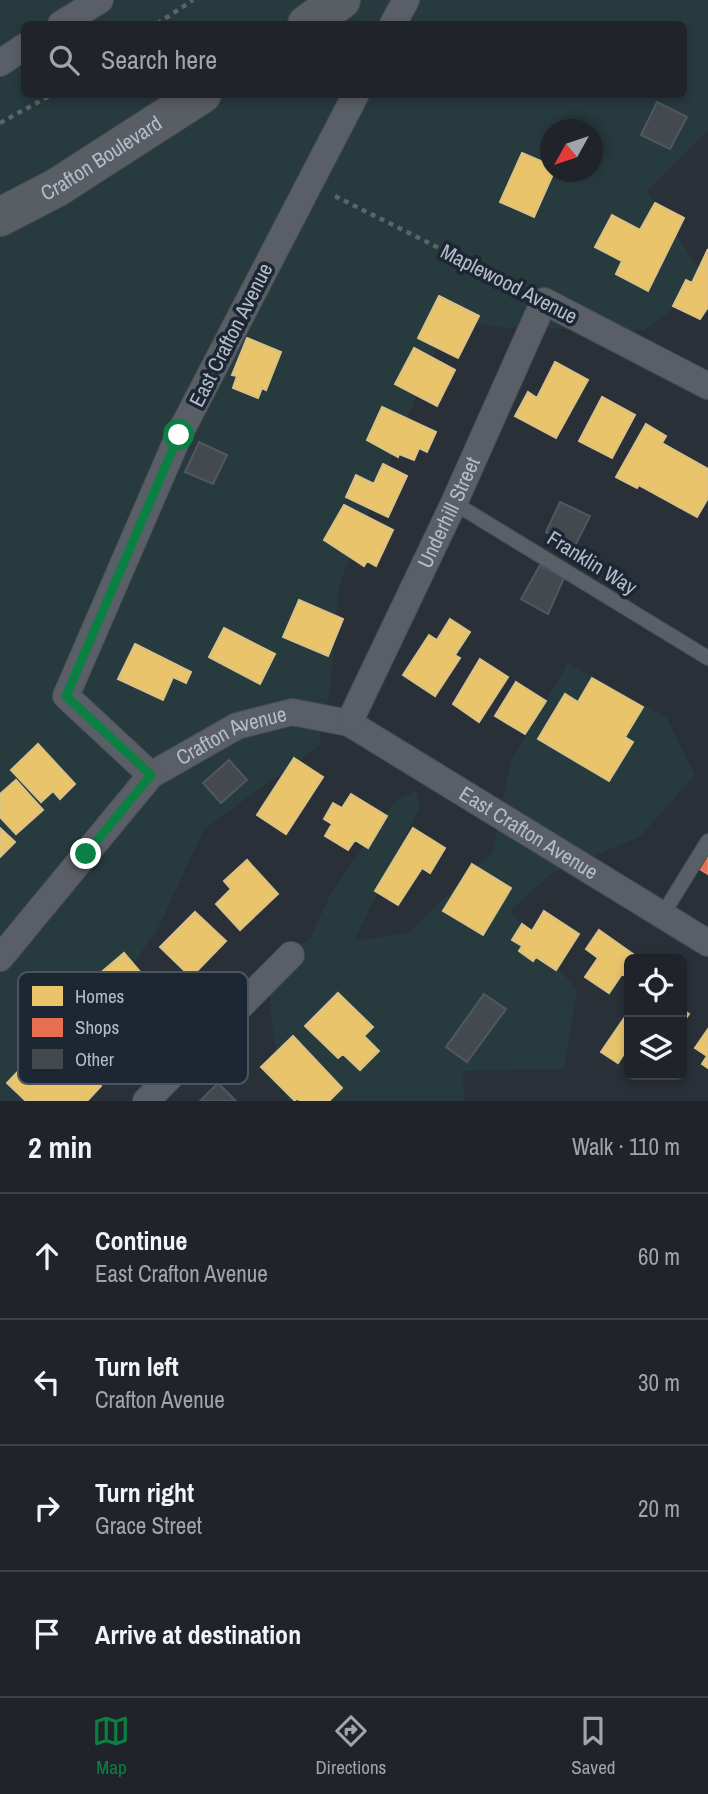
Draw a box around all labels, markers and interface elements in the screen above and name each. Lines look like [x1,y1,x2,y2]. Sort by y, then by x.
search box [21,21,687,98]
icon: search [45,41,83,79]
text: Search here [101,42,217,77]
street label: Crafton Boulevard [35,109,167,208]
north arrow [540,119,603,182]
street label: Maplewood Avenue [436,237,583,331]
street label: East Crafton Avenue [182,258,279,412]
route start [163,419,194,450]
street label: Underhill Street [410,452,487,573]
street label: Franklin Way [542,524,643,602]
street label: Crafton Avenue [171,699,289,772]
street label: East Crafton Avenue [454,779,604,886]
route end [70,838,101,869]
map controls [624,954,687,1080]
button: locate [624,954,687,1017]
legend [18,972,248,1084]
text: Homes [75,983,125,1009]
text: Shops [75,1014,119,1040]
button: layers [624,1017,687,1080]
text: Other [75,1046,115,1072]
text: 2 min [28,1127,92,1167]
text: Walk · 110 m [572,1131,680,1162]
text: Continue [95,1223,187,1258]
icon: ahead [28,1237,66,1275]
text: 60 m [638,1241,680,1272]
text: East Crafton Avenue [95,1258,268,1289]
text: Turn left [95,1349,179,1384]
icon: left [28,1363,66,1401]
text: 30 m [638,1367,680,1398]
text: Crafton Avenue [95,1384,225,1415]
text: Turn right [95,1475,194,1510]
icon: right [28,1489,66,1527]
text: 20 m [638,1493,680,1524]
text: Grace Street [95,1510,202,1541]
icon: arrive [28,1615,66,1653]
text: Arrive at destination [95,1617,301,1652]
tab: Map [92,1712,130,1780]
tab: Directions [315,1712,386,1780]
tab: Saved [571,1712,616,1780]

